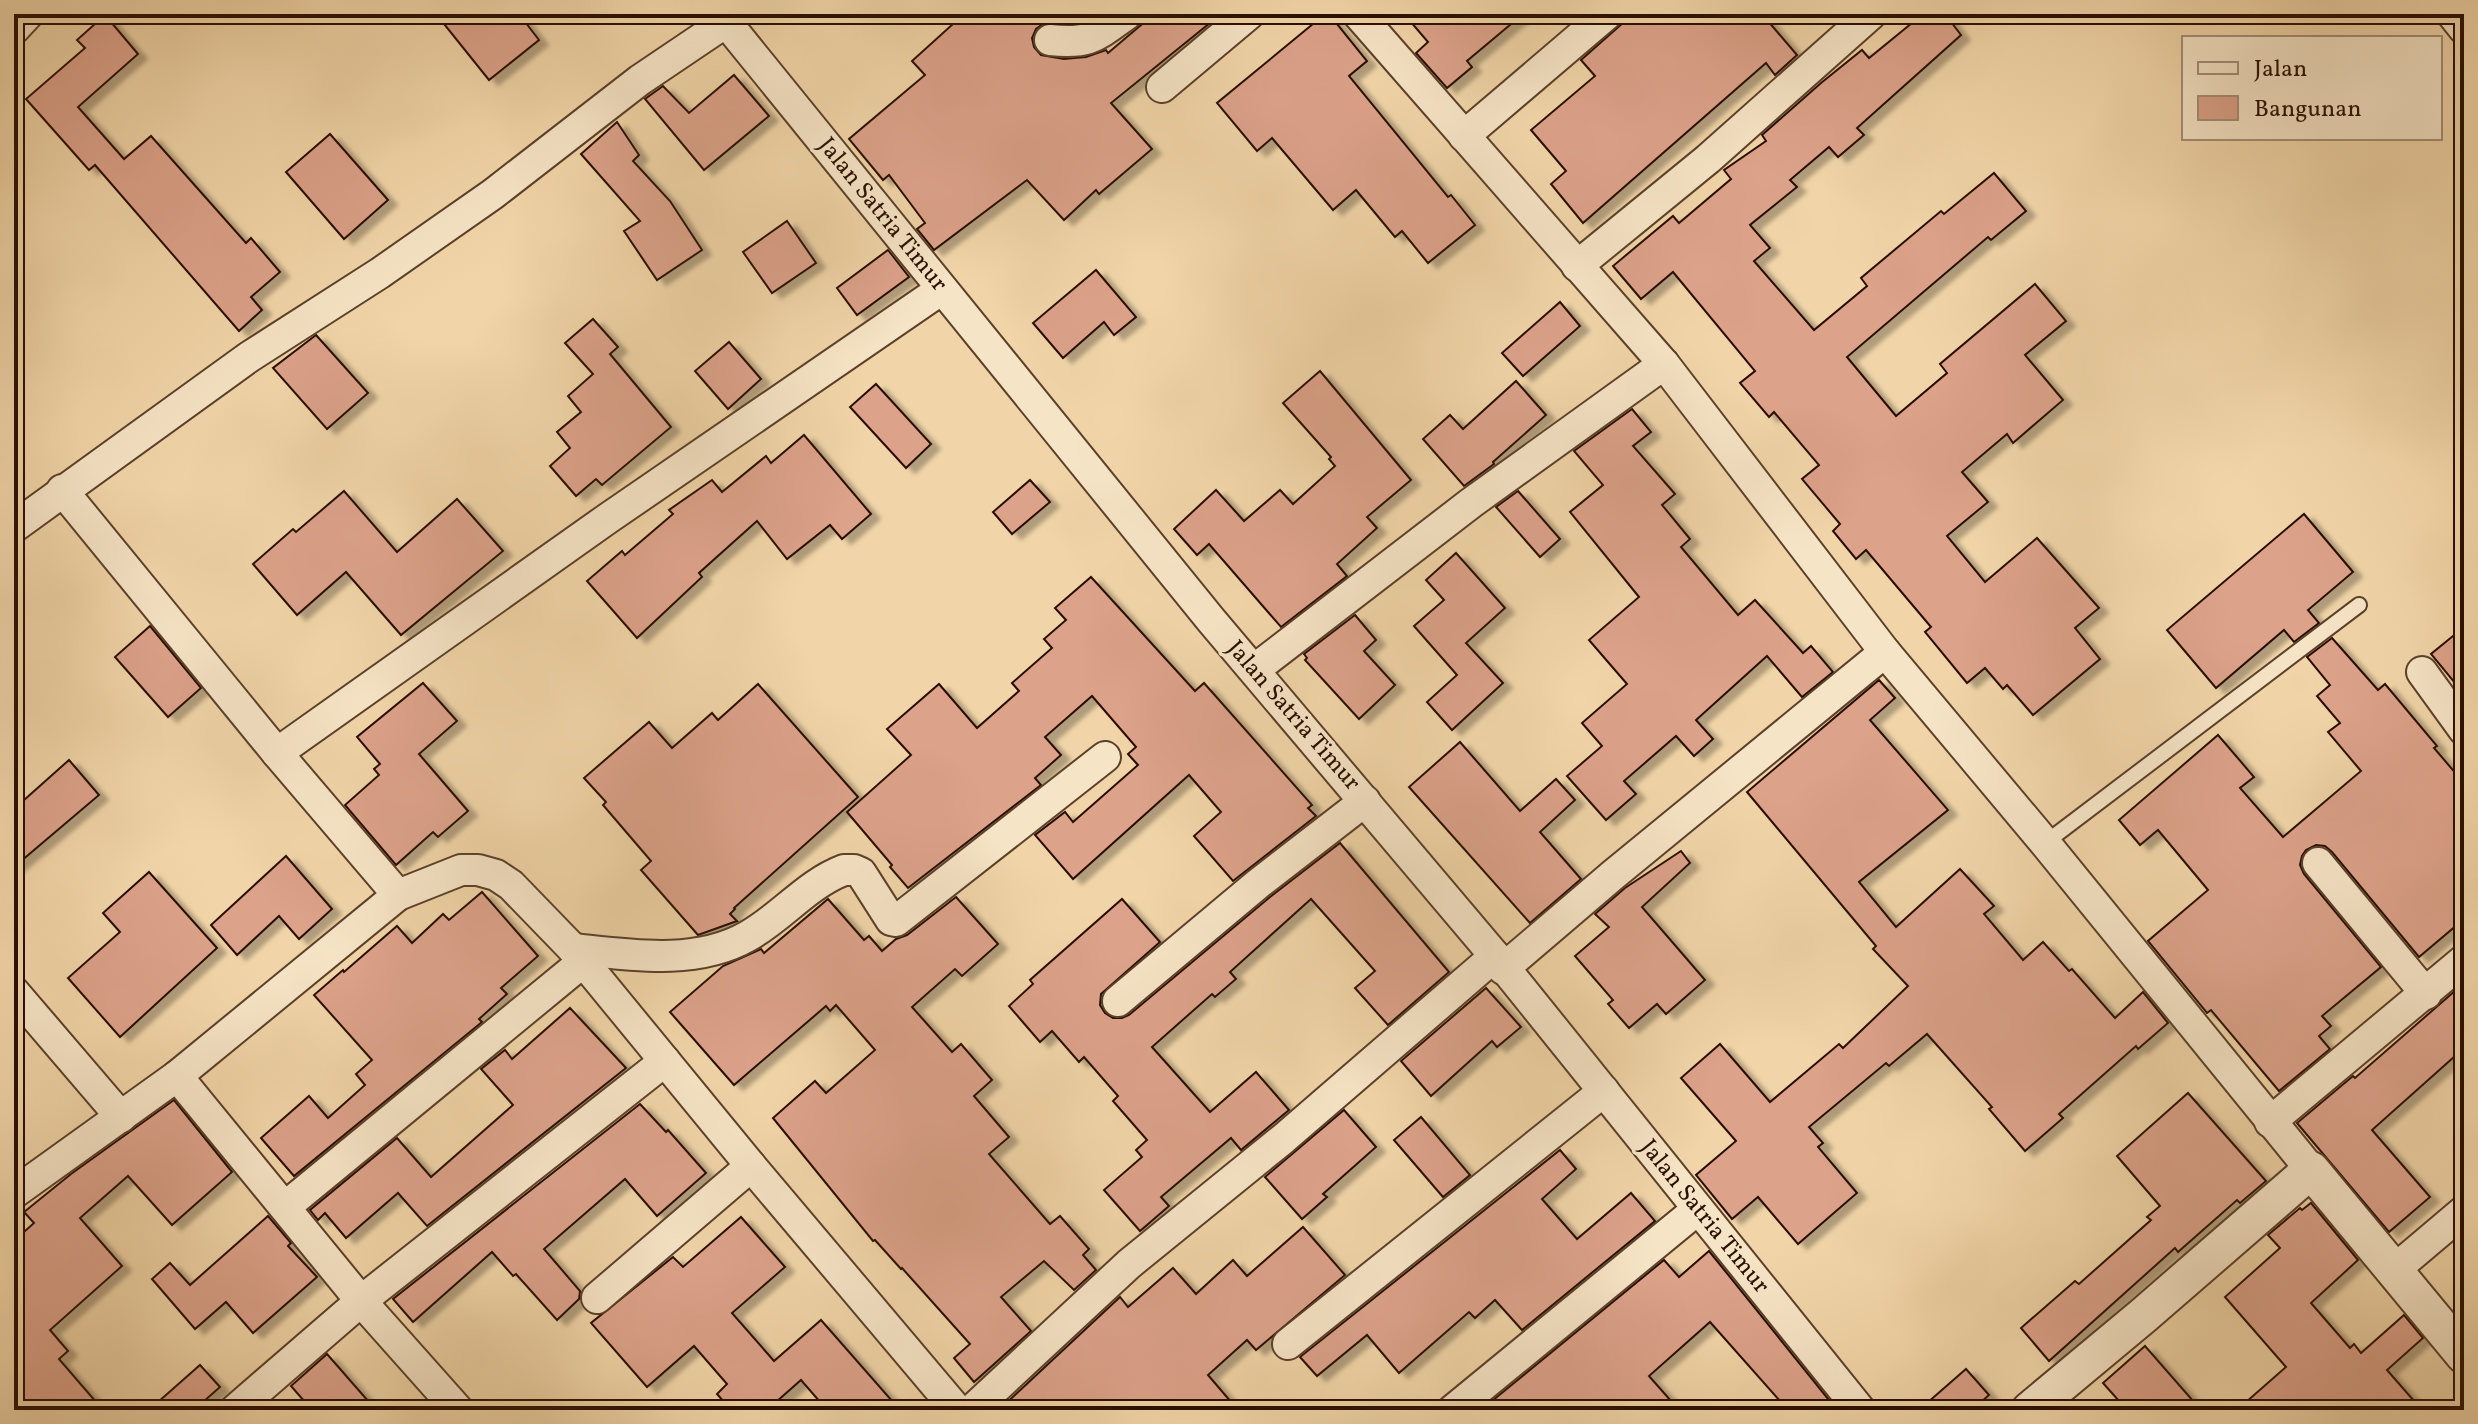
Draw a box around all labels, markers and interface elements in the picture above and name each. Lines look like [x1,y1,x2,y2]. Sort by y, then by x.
legend [2182,36,2442,140]
text: Jalan [2254,53,2307,87]
text: Bangunan [2254,93,2362,127]
street label: Jalan Satria Timur [809,131,955,299]
street label: Jalan Satria Timur [1218,633,1368,799]
street label: Jalan Satria Timur [1631,1133,1777,1301]

